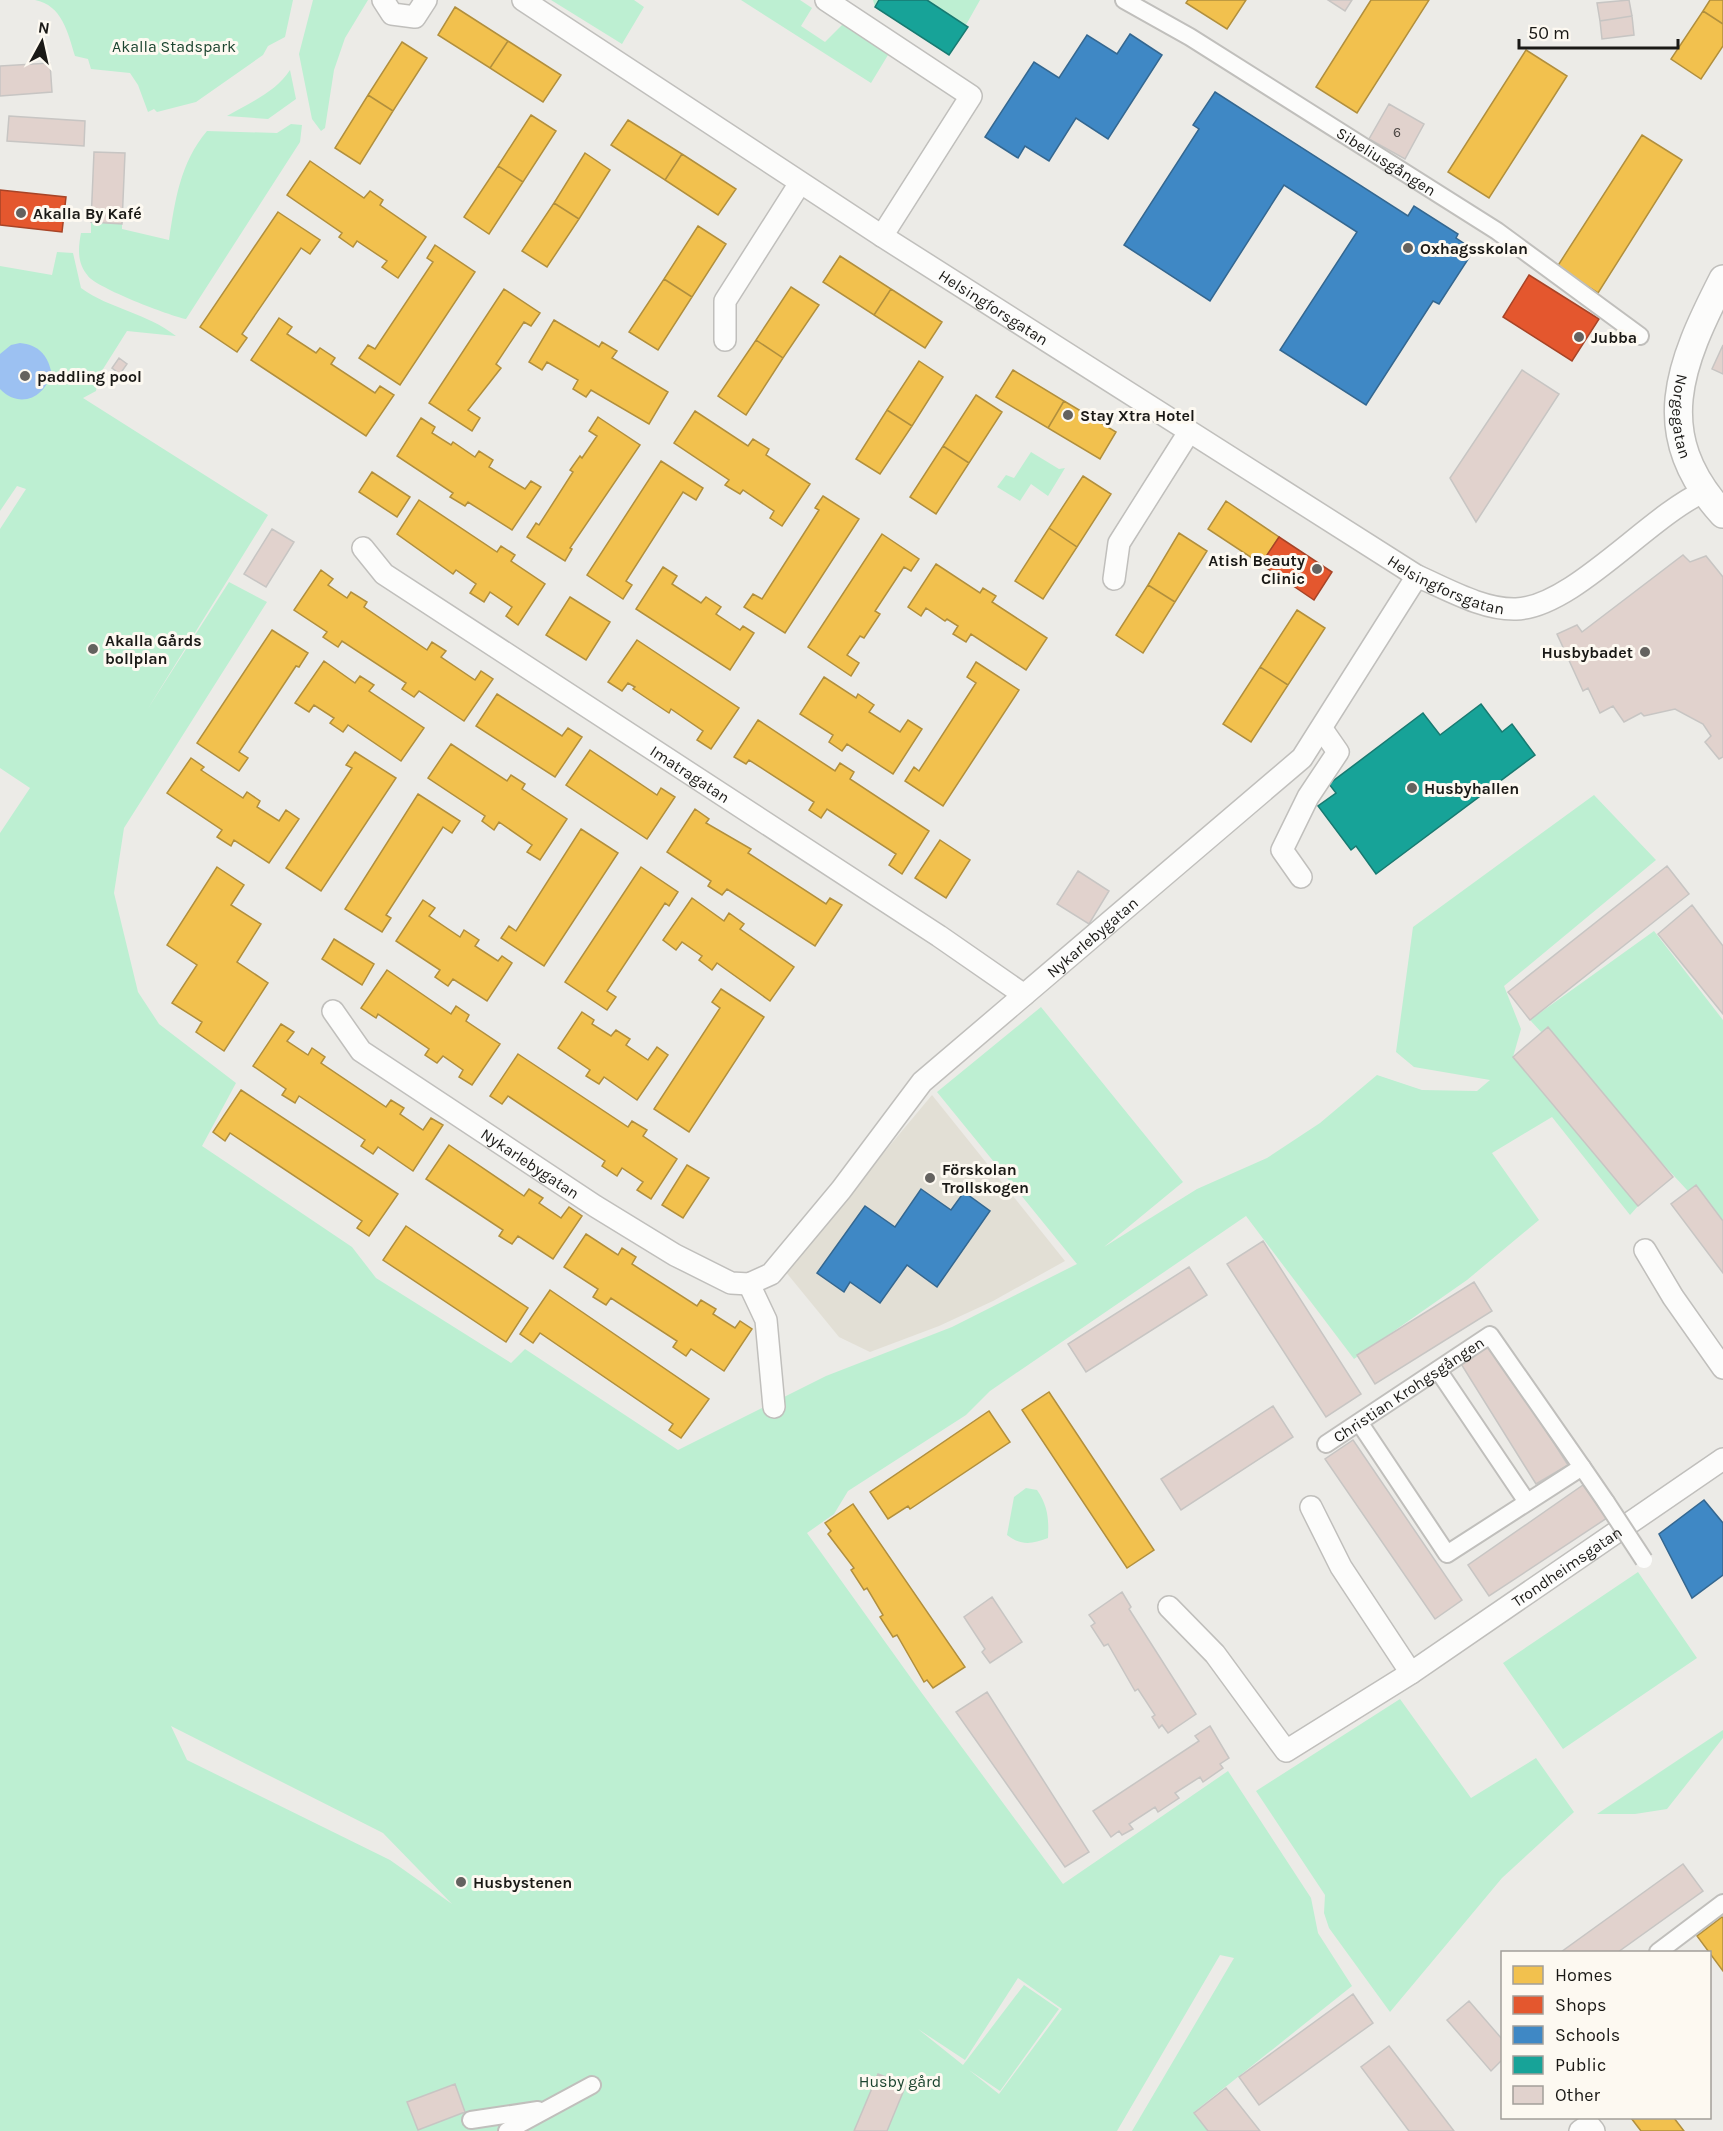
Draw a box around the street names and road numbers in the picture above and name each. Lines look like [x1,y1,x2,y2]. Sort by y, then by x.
street label: Sibeliusgången [1333,123,1440,200]
street label: Helsingforsgatan [935,265,1052,349]
street label: Norgegatan [1669,372,1696,461]
street label: Helsingforsgatan [1384,551,1506,618]
street label: Imatragatan [647,741,734,807]
street label: Nykarlebygatan [1043,893,1142,981]
street label: Nykarlebygatan [478,1124,583,1203]
street label: Christian Krohgsgången [1329,1332,1488,1446]
street label: Trondheimsgatan [1508,1522,1625,1611]

